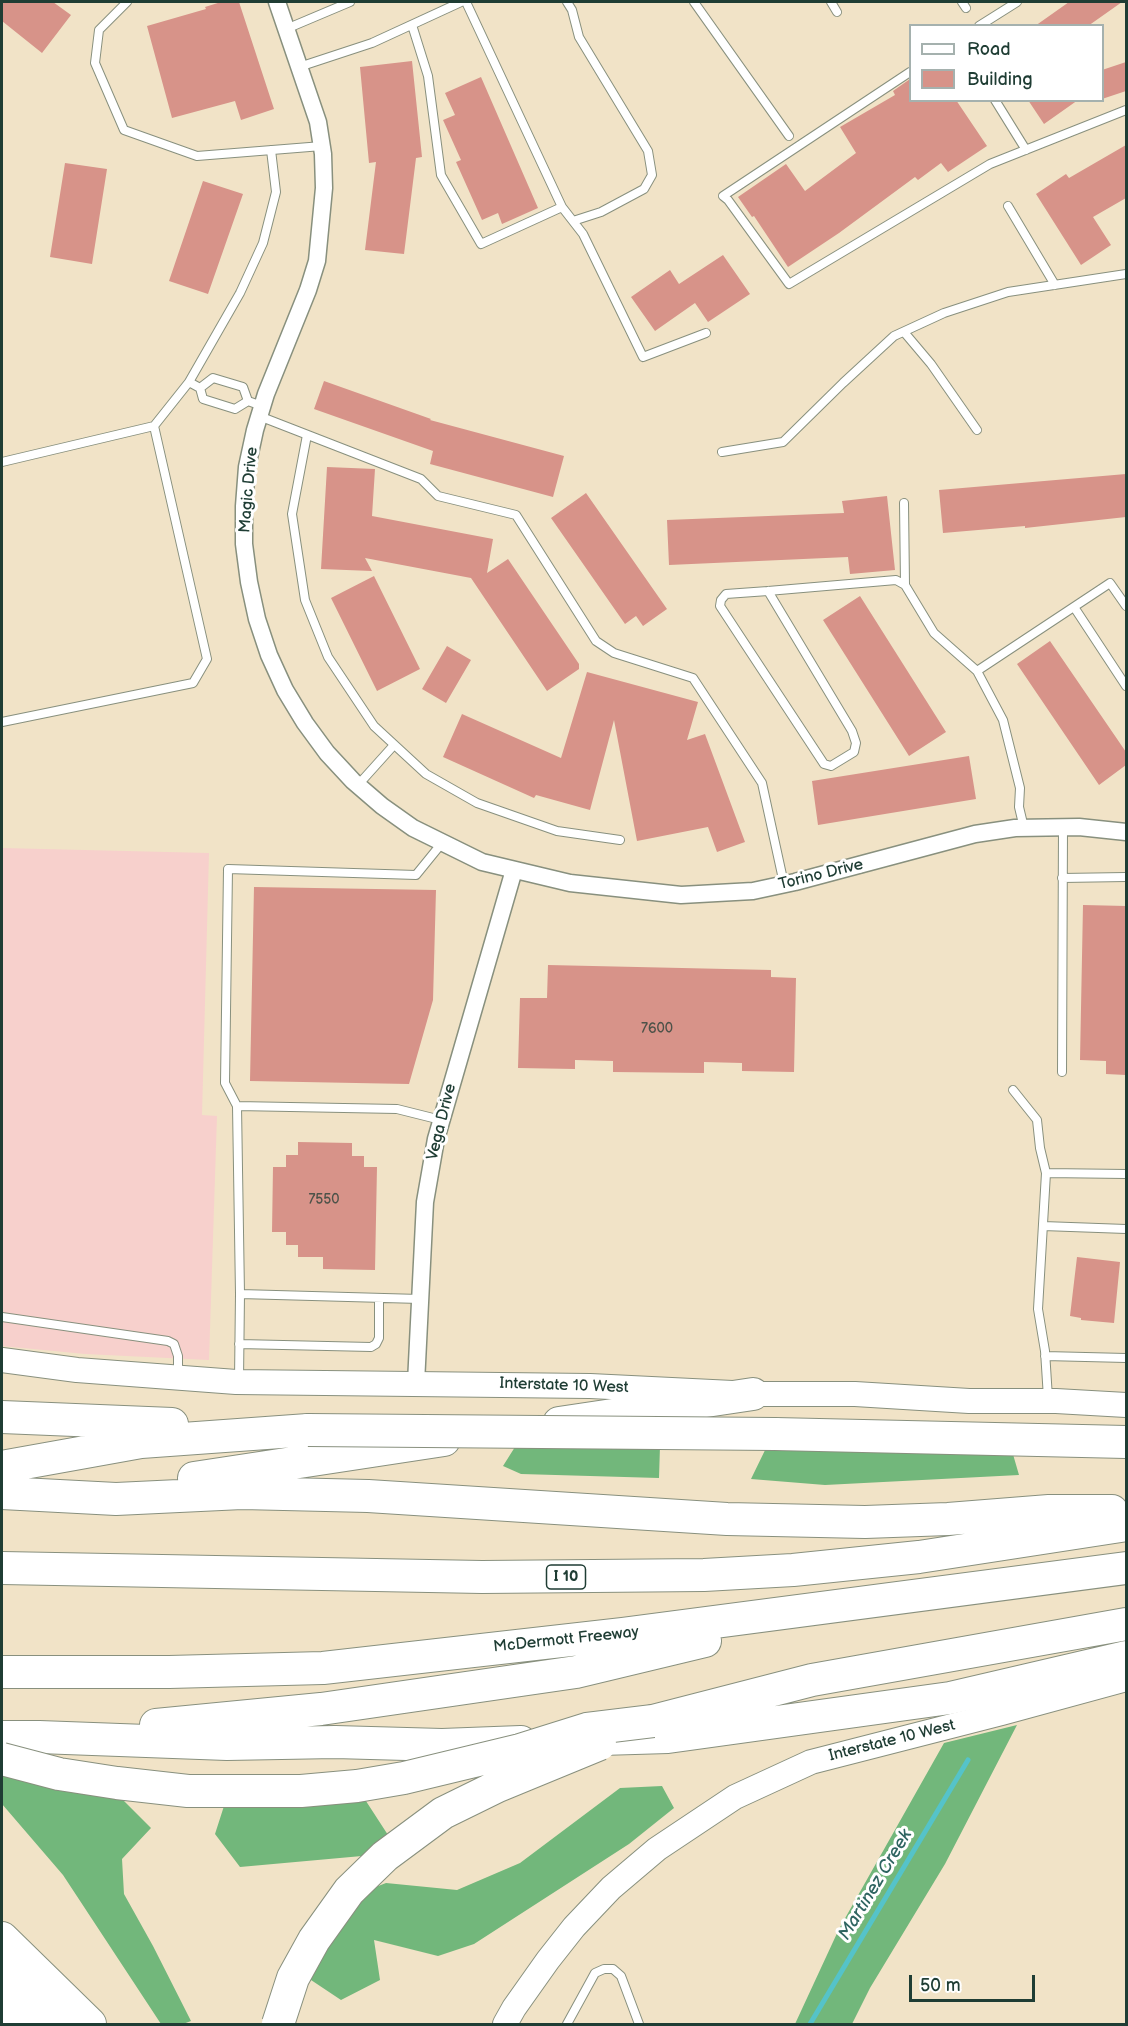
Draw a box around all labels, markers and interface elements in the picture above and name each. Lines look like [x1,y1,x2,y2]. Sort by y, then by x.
legend [909,24,1104,102]
text: Road [967,39,1011,60]
text: Building [967,69,1033,90]
street label: Magic Drive [236,446,262,534]
street label: Torino Drive [777,855,865,895]
house number: 7600 [641,1021,673,1037]
street label: Vega Drive [423,1082,461,1162]
house number: 7550 [308,1192,340,1208]
street label: Interstate 10 West [499,1374,629,1398]
road number: I 10 [546,1565,586,1589]
street label: McDermott Freeway [492,1623,640,1657]
street label: Interstate 10 West [827,1716,957,1766]
water label: Martinez Creek [834,1826,918,1944]
scale bar [912,1963,1038,2001]
text: 50 m [920,1975,961,1996]

